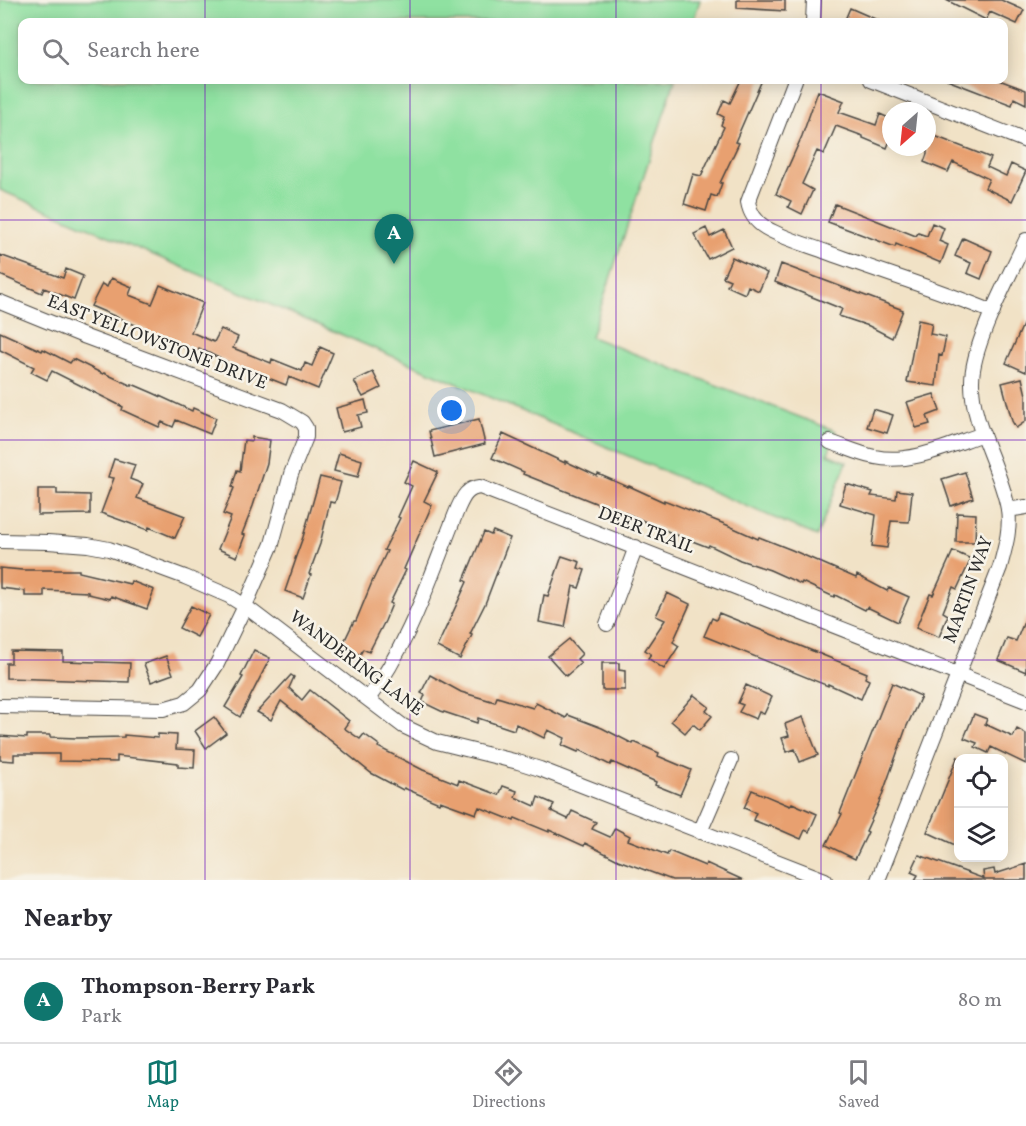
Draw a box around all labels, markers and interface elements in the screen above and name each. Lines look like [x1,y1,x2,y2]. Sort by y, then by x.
search box [18,18,1008,84]
icon: search [39,35,72,68]
text: Search here [87,36,200,67]
north arrow [882,102,936,156]
pin: A [374,214,414,264]
street label: EAST YELLOWSTONE DRIVE [43,289,271,397]
your location [437,396,466,425]
street label: DEER TRAIL [594,501,698,561]
street label: MARTIN WAY [938,533,1000,647]
street label: WANDERING LANE [284,605,428,723]
map controls [954,754,1008,862]
button: locate [954,754,1008,808]
button: layers [954,808,1008,862]
text: Nearby [24,901,113,937]
text: Thompson-Berry Park [81,972,315,1003]
text: A [36,987,51,1015]
text: 80 m [958,987,1002,1015]
text: Park [81,1003,122,1031]
tab: Map [146,1056,179,1114]
tab: Directions [472,1056,546,1114]
tab: Saved [838,1056,880,1114]

